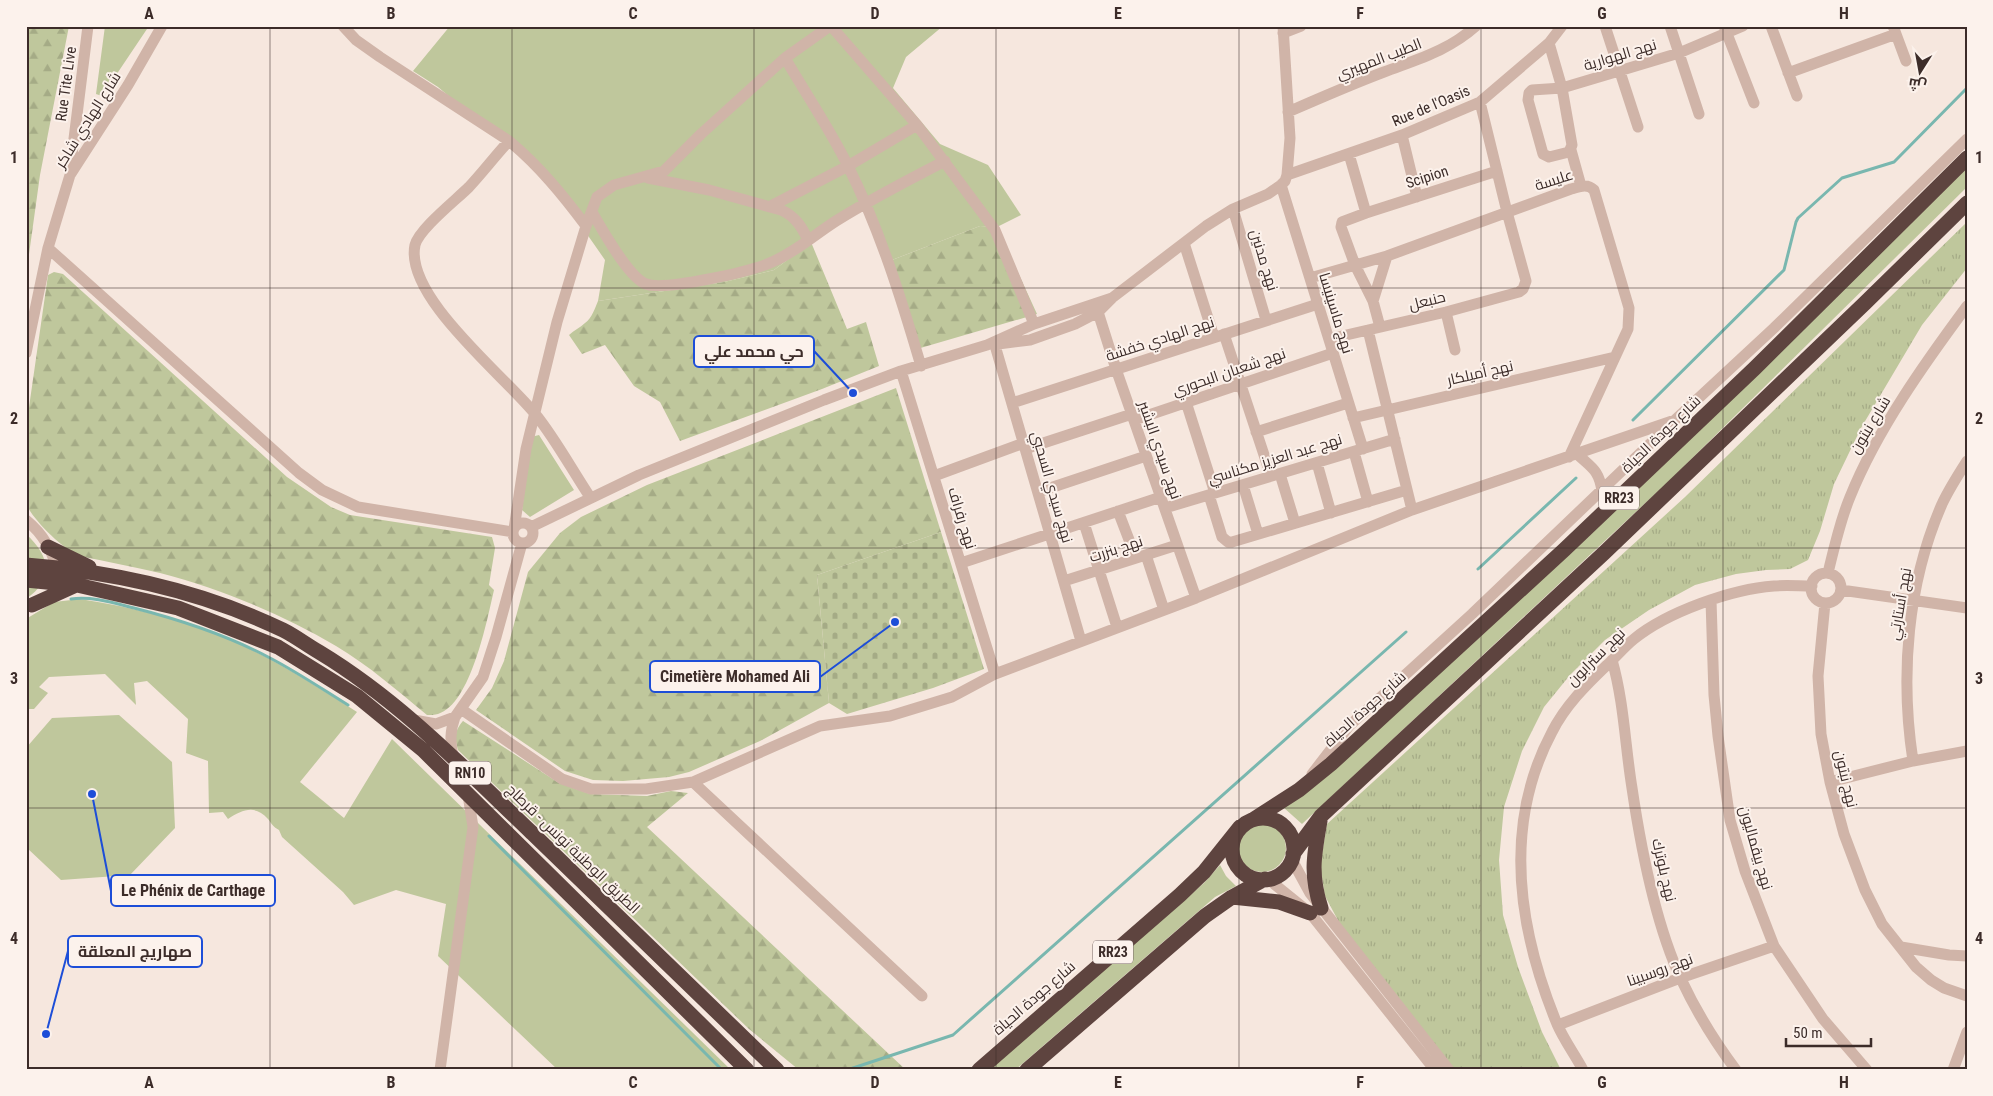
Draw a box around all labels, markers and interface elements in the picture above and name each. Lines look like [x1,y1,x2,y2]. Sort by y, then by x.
text: A [144,4,154,23]
text: B [387,4,396,23]
text: C [628,4,638,23]
text: D [870,4,880,23]
text: E [1114,4,1122,23]
text: F [1356,4,1364,23]
text: G [1597,4,1607,23]
text: H [1839,4,1849,23]
street label: الطيب المهيري [1334,34,1425,86]
street label: نهج الهوارية [1581,35,1659,77]
street label: Rue Tite Live [52,45,80,123]
north arrow [1896,48,1946,98]
street label: شارع الهادي شاكر [51,69,127,174]
text: ش [1907,74,1928,94]
street label: Rue de l'Oasis [1389,81,1473,130]
text: 1 [10,148,18,167]
text: 1 [1975,148,1983,167]
street label: Scipion [1403,162,1451,192]
street label: عليسة [1532,165,1576,195]
street label: نهج مدنين [1244,227,1282,293]
street label: نهج ماسينيسا [1313,270,1357,356]
street label: حنبعل [1407,288,1447,315]
street label: نهج الهادي خفشة [1104,313,1217,368]
callout: حي محمد علي [694,336,814,367]
text: حي محمد علي [704,342,804,364]
street label: نهج شعبان البحوري [1170,344,1289,403]
street label: نهج أميلكار [1444,356,1515,392]
street label: شارع جودة الحياة [1617,391,1706,478]
street label: شارع نبتون [1846,393,1896,458]
street label: نهج سيدي البشير [1132,397,1185,503]
text: 2 [10,409,18,428]
text: 2 [1975,409,1983,428]
street label: نهج سيدي السحبي [1025,429,1077,546]
street label: نهج عبد العزيز مكناسي [1206,430,1345,491]
street label: نهج رفراف [942,485,980,552]
road number: RR23 [1599,486,1639,509]
street label: نهج بنزرت [1087,532,1146,568]
street label: نهج أستارتي [1884,566,1918,642]
street label: نهج سترابون [1563,624,1630,691]
callout: Cimetière Mohamed Ali [650,661,820,692]
text: Cimetière Mohamed Ali [660,667,810,686]
street label: شارع جودة الحياة [1320,668,1411,752]
text: 3 [10,669,18,688]
text: 3 [1975,669,1983,688]
street label: نهج نبتون [1829,749,1861,810]
road number: RN10 [449,761,491,784]
street label: الطريق الوطنية تونس - قرطاج [501,780,644,919]
street label: نهج بيقماليون [1734,804,1777,893]
street label: نهج بلوترك [1646,837,1680,904]
callout: Le Phénix de Carthage [111,875,275,906]
text: Le Phénix de Carthage [121,881,265,900]
text: 4 [10,929,18,948]
text: 4 [1975,929,1983,948]
callout: صهاريج المعلقة [68,936,202,967]
road number: RR23 [1093,940,1133,964]
text: صهاريج المعلقة [78,942,192,962]
street label: نهج روسبينا [1625,950,1696,992]
street label: شارع جودة الحياة [989,957,1080,1040]
scale bar [1786,1016,1870,1048]
text: 50 m [1793,1024,1823,1042]
text: A [144,1073,154,1092]
text: B [387,1073,396,1092]
text: C [628,1073,638,1092]
text: D [870,1073,880,1092]
text: E [1114,1073,1122,1092]
text: F [1356,1073,1364,1092]
text: G [1597,1073,1607,1092]
text: H [1839,1073,1849,1092]

